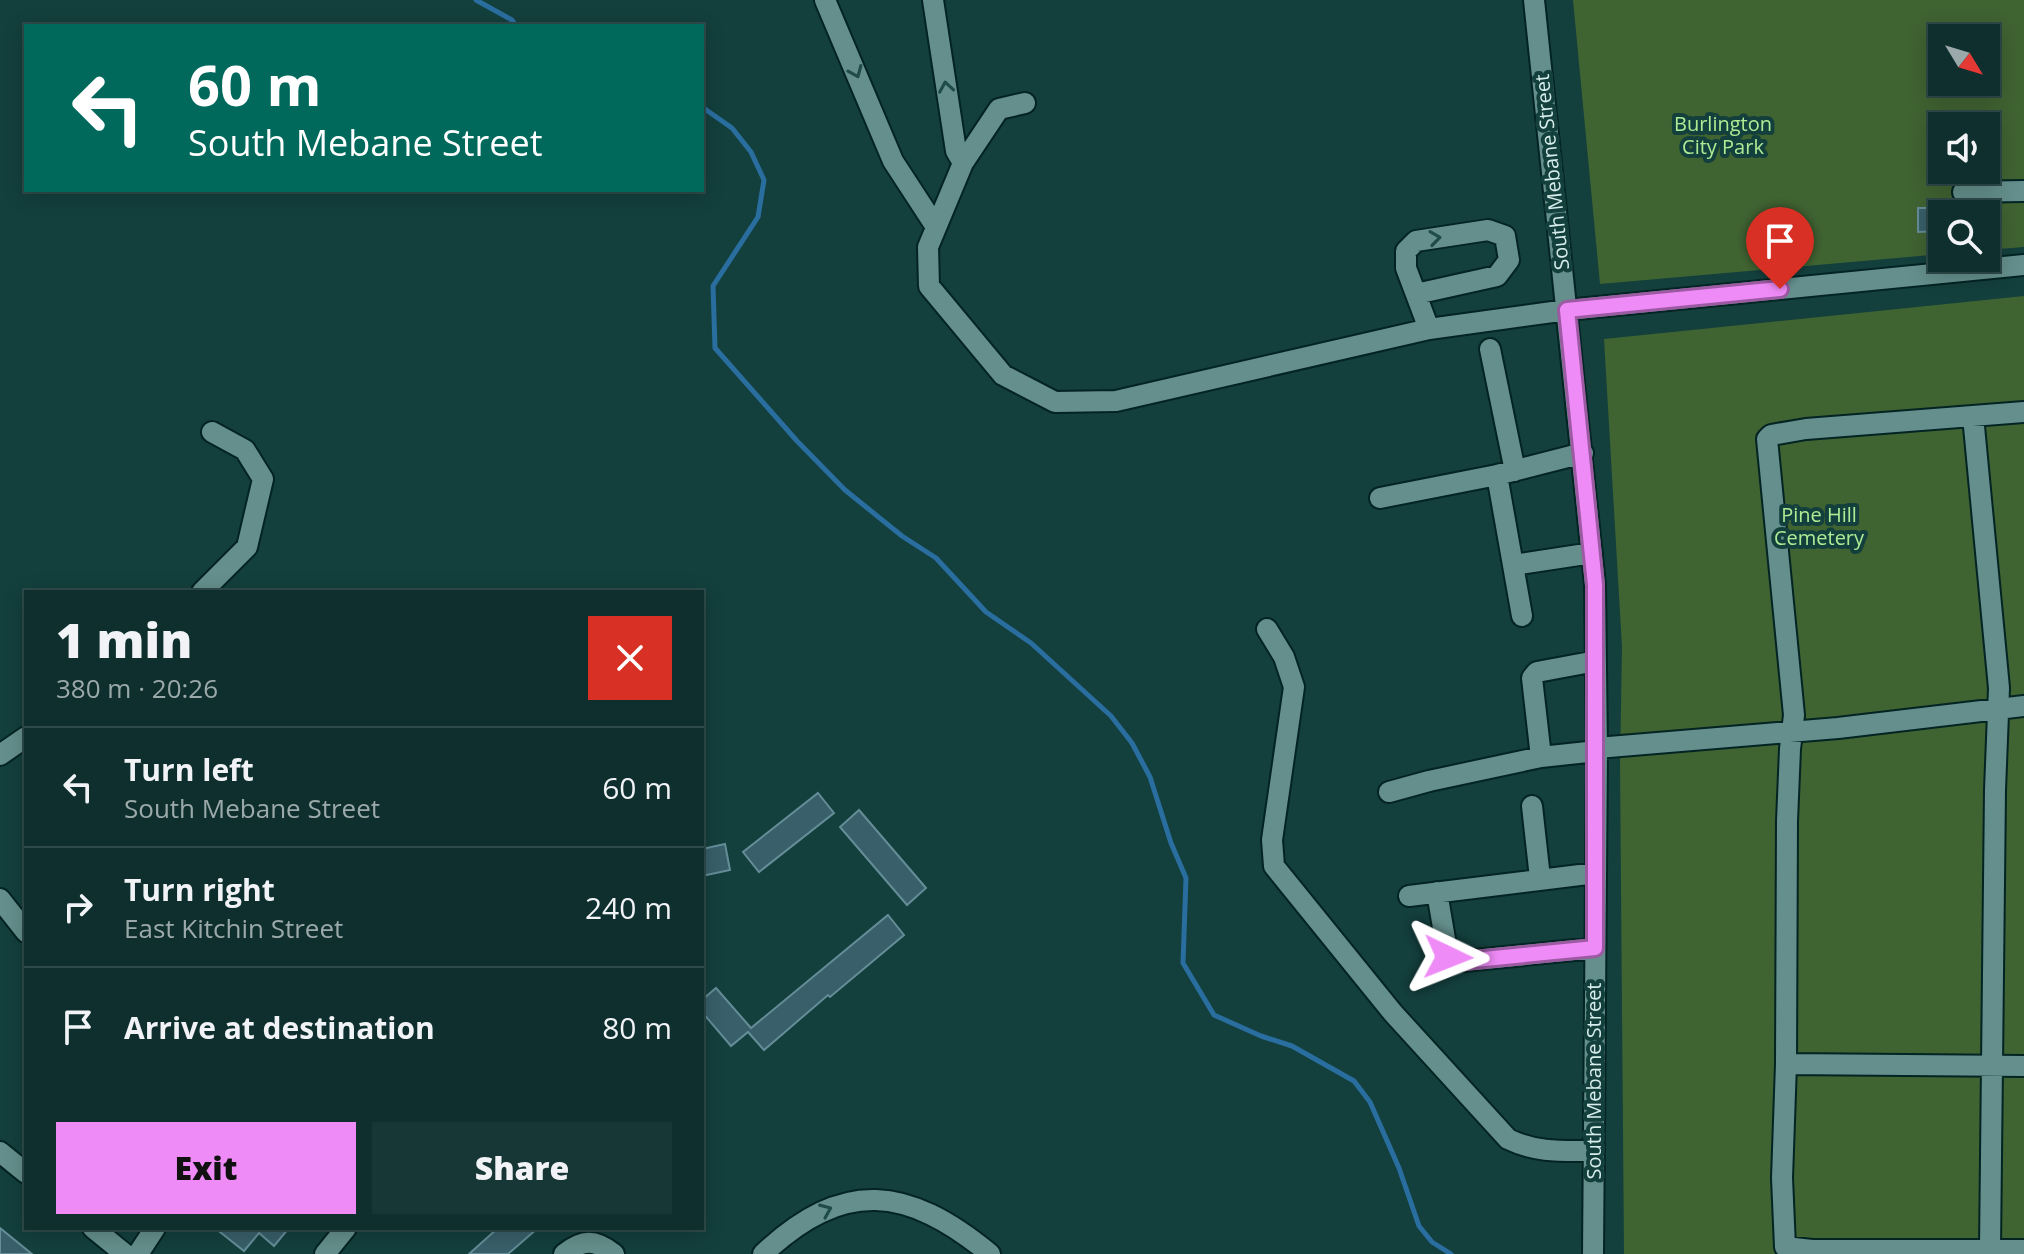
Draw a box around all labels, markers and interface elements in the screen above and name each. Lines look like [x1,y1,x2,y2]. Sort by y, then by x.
north arrow [1928,24,2000,96]
map controls [1928,24,2000,272]
text: 60 m [188,46,322,122]
icon: left [56,56,160,160]
one-way arrow [846,64,862,78]
street label: South Mebane Street [1528,73,1575,271]
one-way arrow [938,81,955,94]
park label: Burlington City Park [1674,110,1772,160]
button: sound [1928,112,2000,184]
text: South Mebane Street [188,118,543,167]
button: search [1928,200,2000,272]
pin [1746,207,1814,289]
icon: arrive [1758,219,1802,263]
one-way arrow [1428,230,1442,247]
park label: Pine Hill Cemetery [1774,501,1865,551]
text: 1 min [56,607,192,672]
button: close [588,616,672,700]
text: 380 m · 20:26 [56,670,218,706]
text: Turn left [124,749,254,790]
icon: left [56,765,100,809]
text: 60 m [602,767,672,808]
text: South Mebane Street [124,790,380,826]
text: Turn right [124,869,275,910]
icon: right [56,885,100,929]
text: 240 m [585,887,672,928]
text: East Kitchin Street [124,910,343,946]
position arrow [1406,915,1490,999]
street label: South Mebane Street [1580,983,1607,1179]
icon: arrive [56,1005,100,1049]
text: Arrive at destination [124,1007,435,1048]
text: 80 m [602,1007,672,1048]
button: Exit [56,1122,356,1214]
button: Share [372,1122,672,1214]
one-way arrow [818,1203,832,1219]

